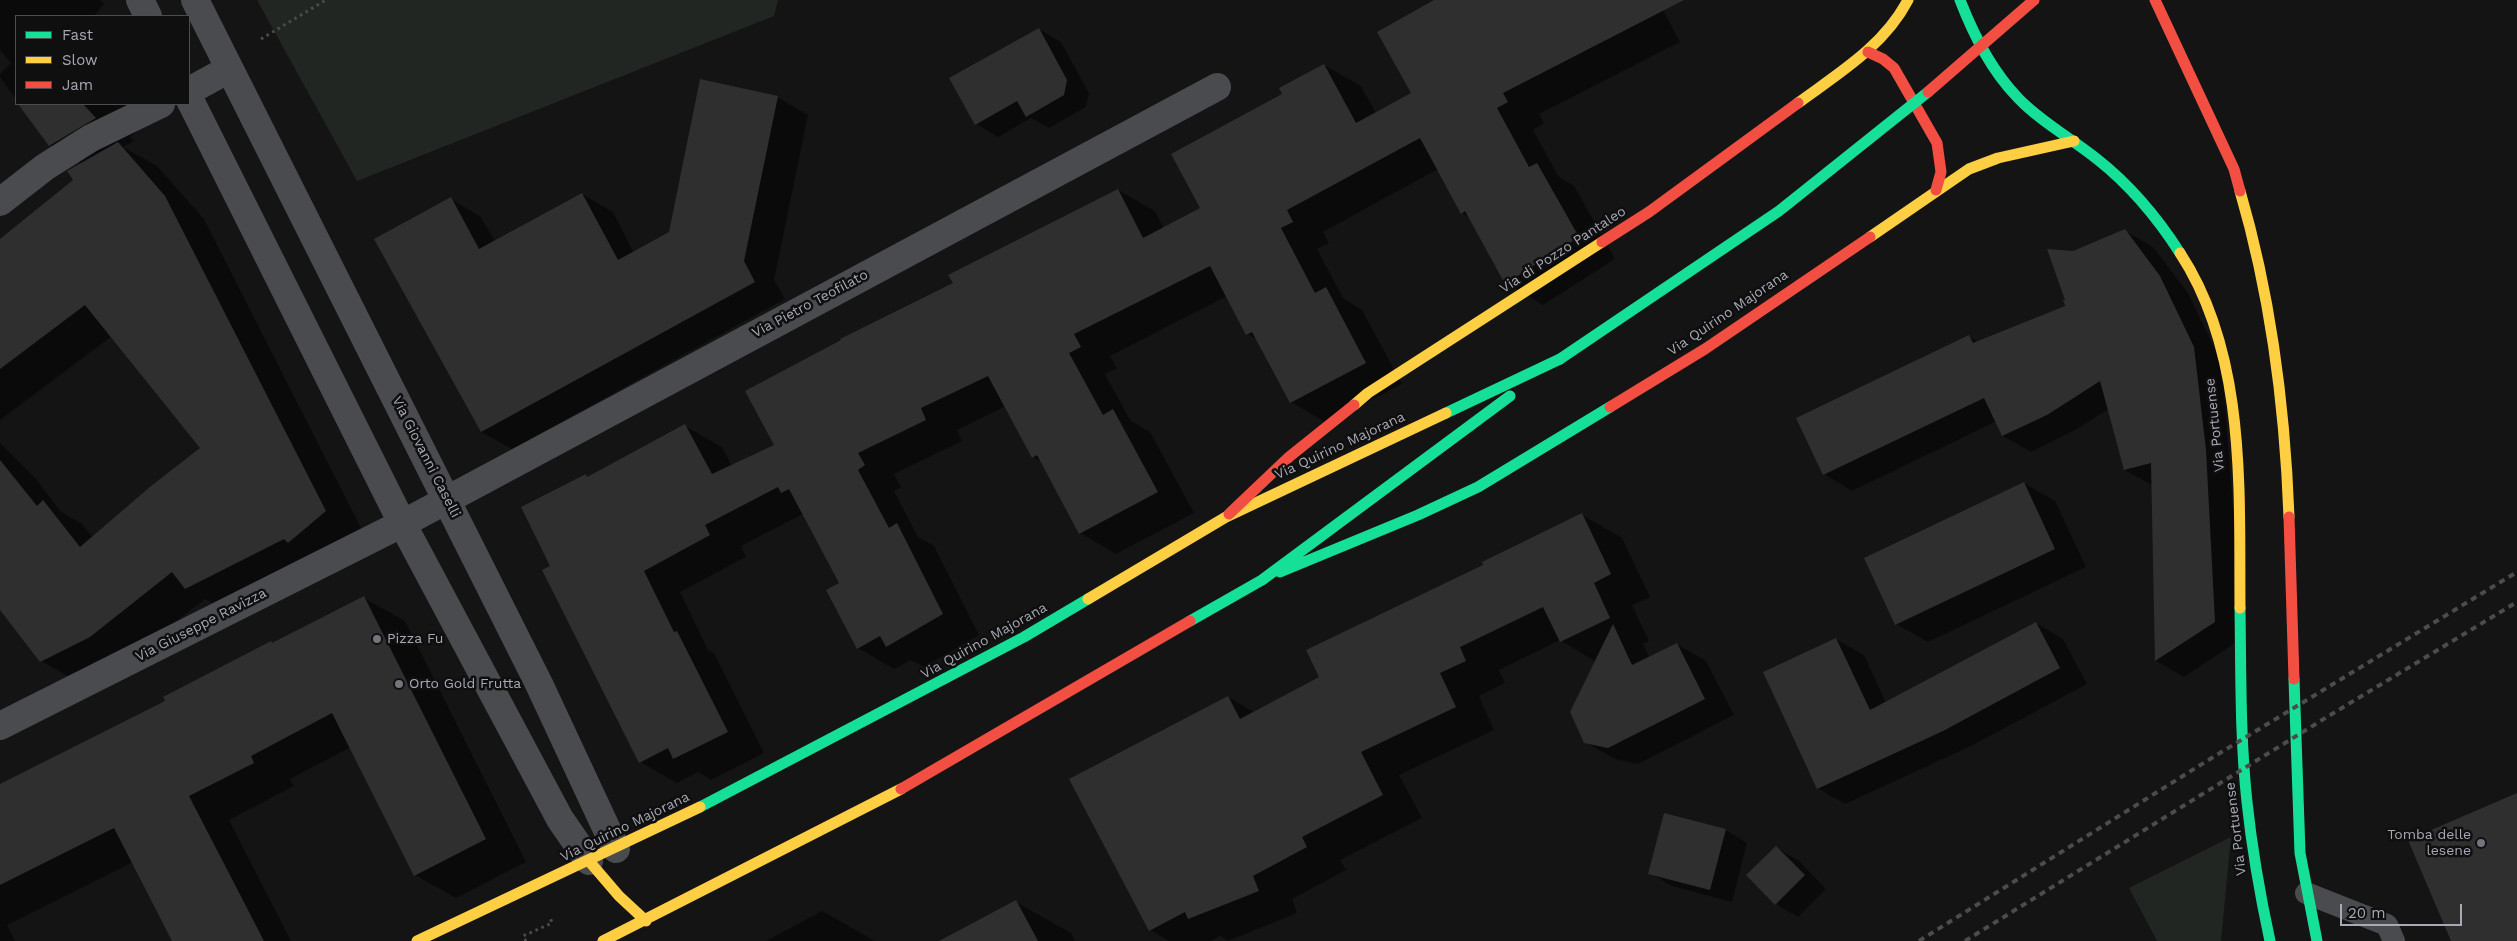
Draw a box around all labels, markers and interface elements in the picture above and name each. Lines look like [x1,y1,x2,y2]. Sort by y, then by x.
legend [15,15,190,105]
text: Fast [62,26,93,44]
text: Slow [62,51,98,69]
text: Jam [62,76,93,94]
street label: Via di Pozzo Pantaleo [1497,203,1629,297]
street label: Via Pietro Teofilato [749,266,871,342]
street label: Via Quirino Majorana [1665,266,1791,360]
street label: Via Portuense [2202,377,2228,473]
street label: Via Giovanni Caselli [388,394,464,520]
street label: Via Quirino Majorana [1272,408,1408,484]
street label: Via Giuseppe Ravizza [133,585,269,665]
street label: Via Quirino Majorana [918,599,1050,683]
place label: Pizza Fu [387,631,444,647]
marker: Pizza Fu [371,633,383,645]
place label: Orto Gold Frutta [409,676,521,692]
marker: Orto Gold Frutta [393,678,405,690]
street label: Via Portuense [2222,781,2250,877]
street label: Via Quirino Majorana [558,788,692,866]
place label: Tomba delle lesene [2387,827,2471,860]
marker: Tomba delle lesene [2475,837,2487,849]
scale bar [2342,894,2464,926]
text: 20 m [2348,904,2386,922]

